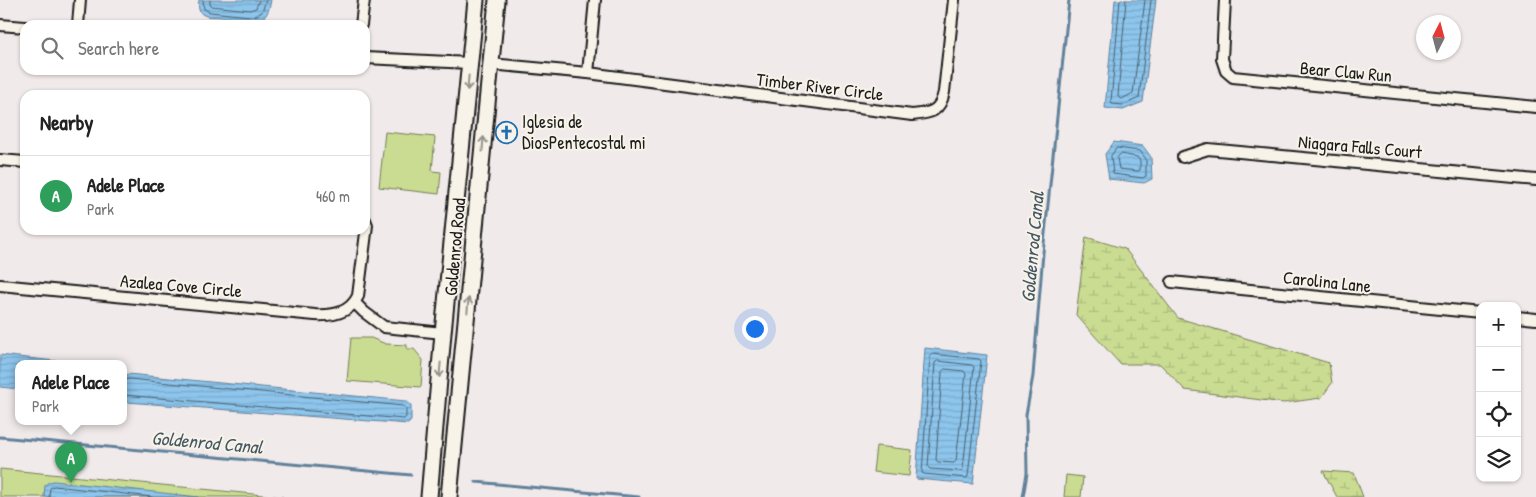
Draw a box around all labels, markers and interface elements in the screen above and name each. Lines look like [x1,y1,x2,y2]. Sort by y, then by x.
north arrow [1416,15,1461,60]
search box [20,20,370,75]
icon: search [38,34,66,62]
text: Search here [78,35,159,61]
street label: Bear Claw Run [1299,55,1393,88]
street label: Timber River Circle [755,66,885,107]
one-way arrow [463,75,473,91]
text: Nearby [40,108,93,137]
place label: Iglesia de DiosPentecostal mi [522,109,646,155]
church icon: Iglesia de DiosPentecostal mi [494,120,518,144]
street label: Niagara Falls Court [1297,129,1424,164]
one-way arrow [478,136,488,152]
text: Adele Place [87,172,165,198]
text: A [52,185,60,207]
text: 460 m [316,185,350,207]
water label: Goldenrod Canal [1014,190,1050,303]
street label: Goldenrod Road [438,197,471,297]
text: Park [87,198,114,220]
street label: Carolina Lane [1282,264,1372,299]
street label: Azalea Cove Circle [119,268,243,303]
one-way arrow [463,298,473,314]
map controls [1476,302,1521,482]
button: + [1476,302,1521,347]
your location [742,316,768,342]
button: − [1476,347,1521,392]
popup [15,360,127,425]
one-way arrow [435,362,445,378]
text: Adele Place [32,369,110,395]
button: locate [1476,392,1521,437]
text: Park [32,395,59,417]
water label: Goldenrod Canal [151,424,264,460]
button: layers [1476,437,1521,482]
pin: A [55,442,87,483]

